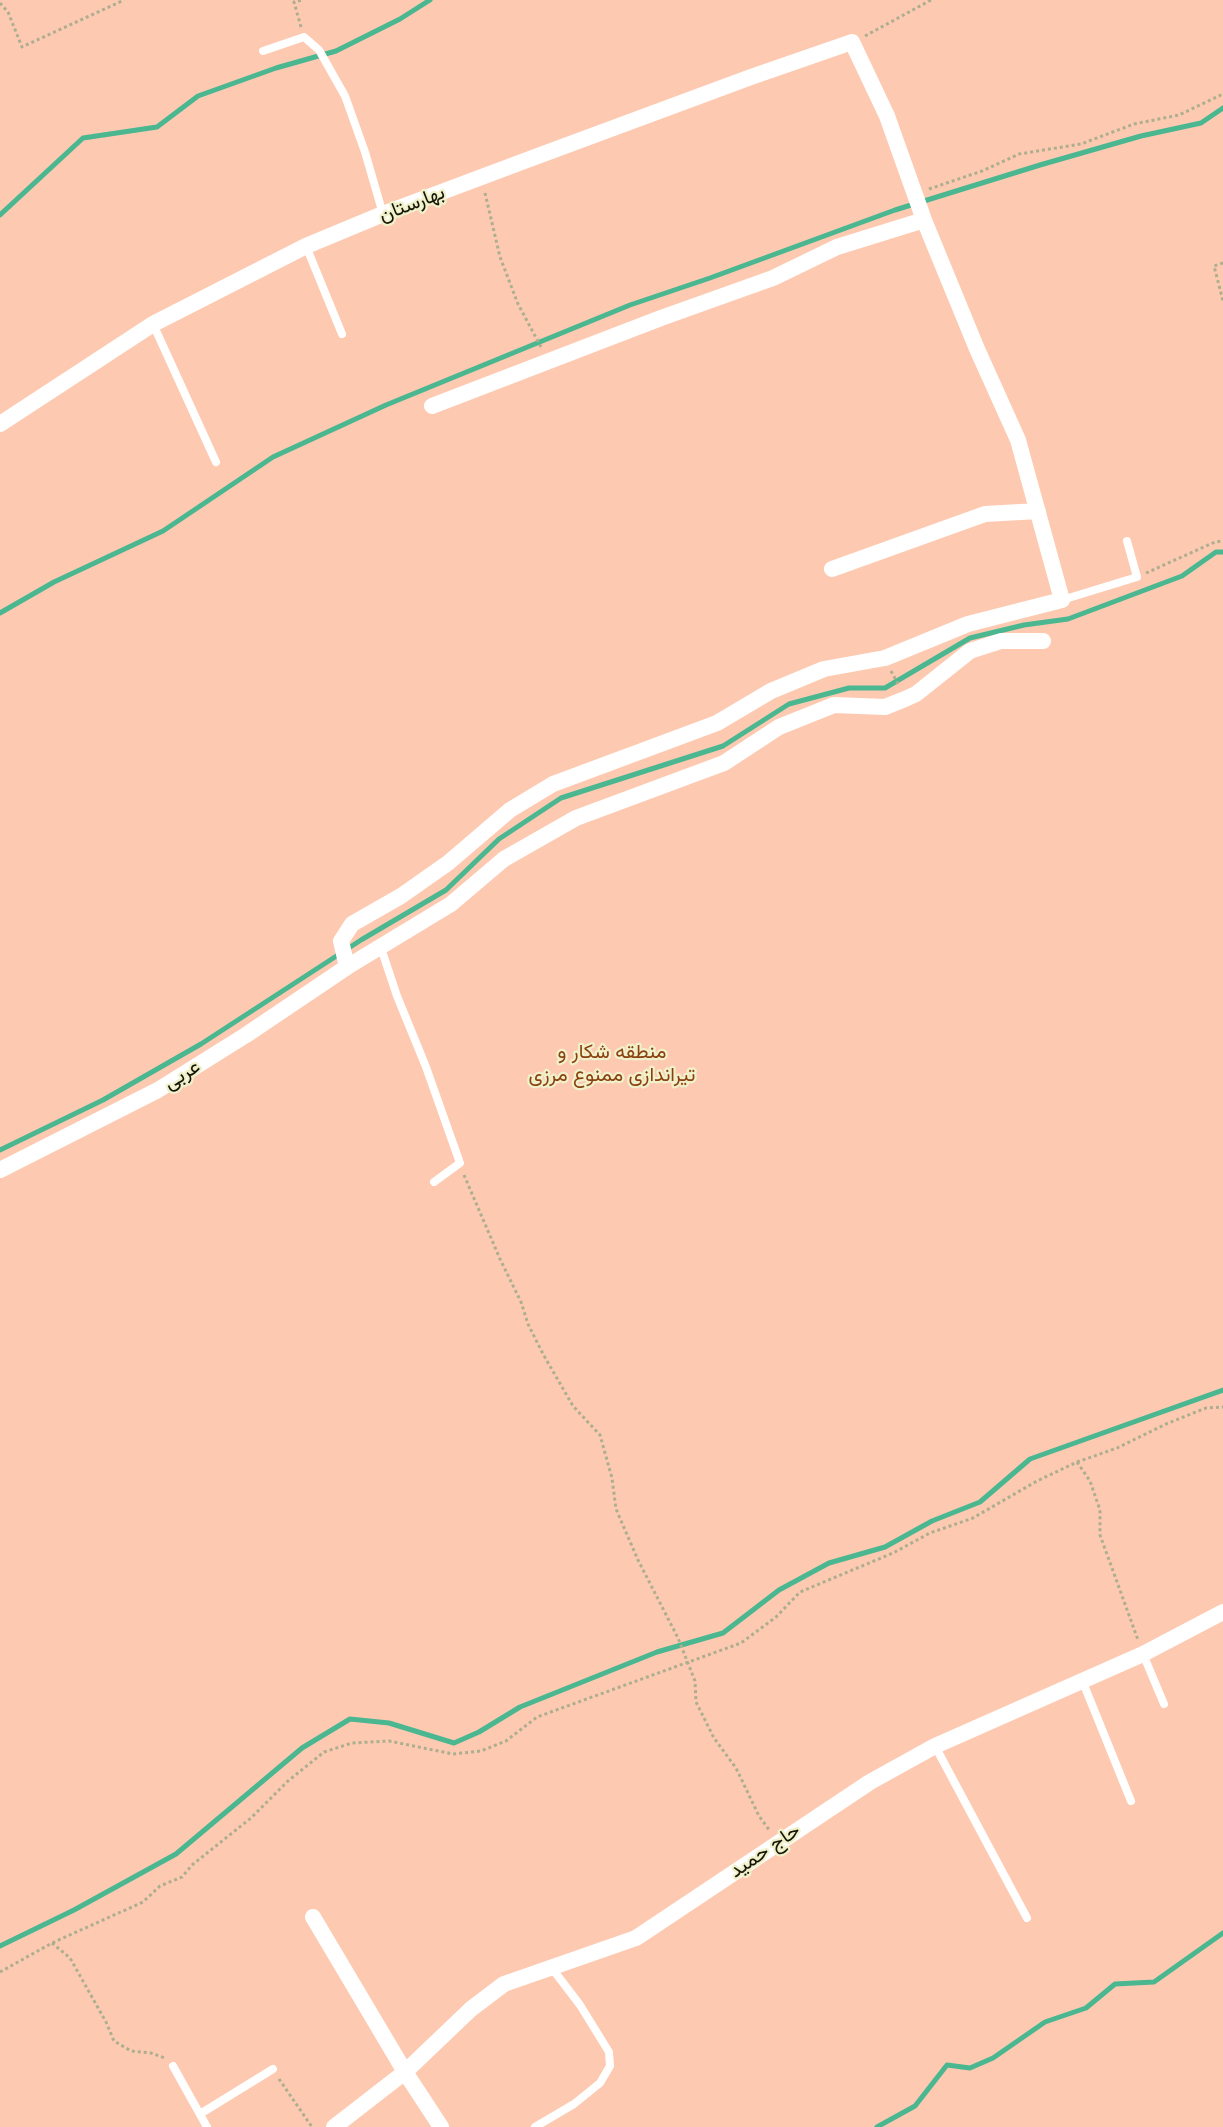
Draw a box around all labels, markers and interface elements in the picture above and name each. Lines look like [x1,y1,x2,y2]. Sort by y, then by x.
street label: بهارستان [376,181,448,227]
park label: منطقه شکار و تیراندازی ممنوع مرزی [529,1040,695,1087]
street label: عربی [159,1055,205,1095]
street label: حاج حمید [725,1819,805,1883]

